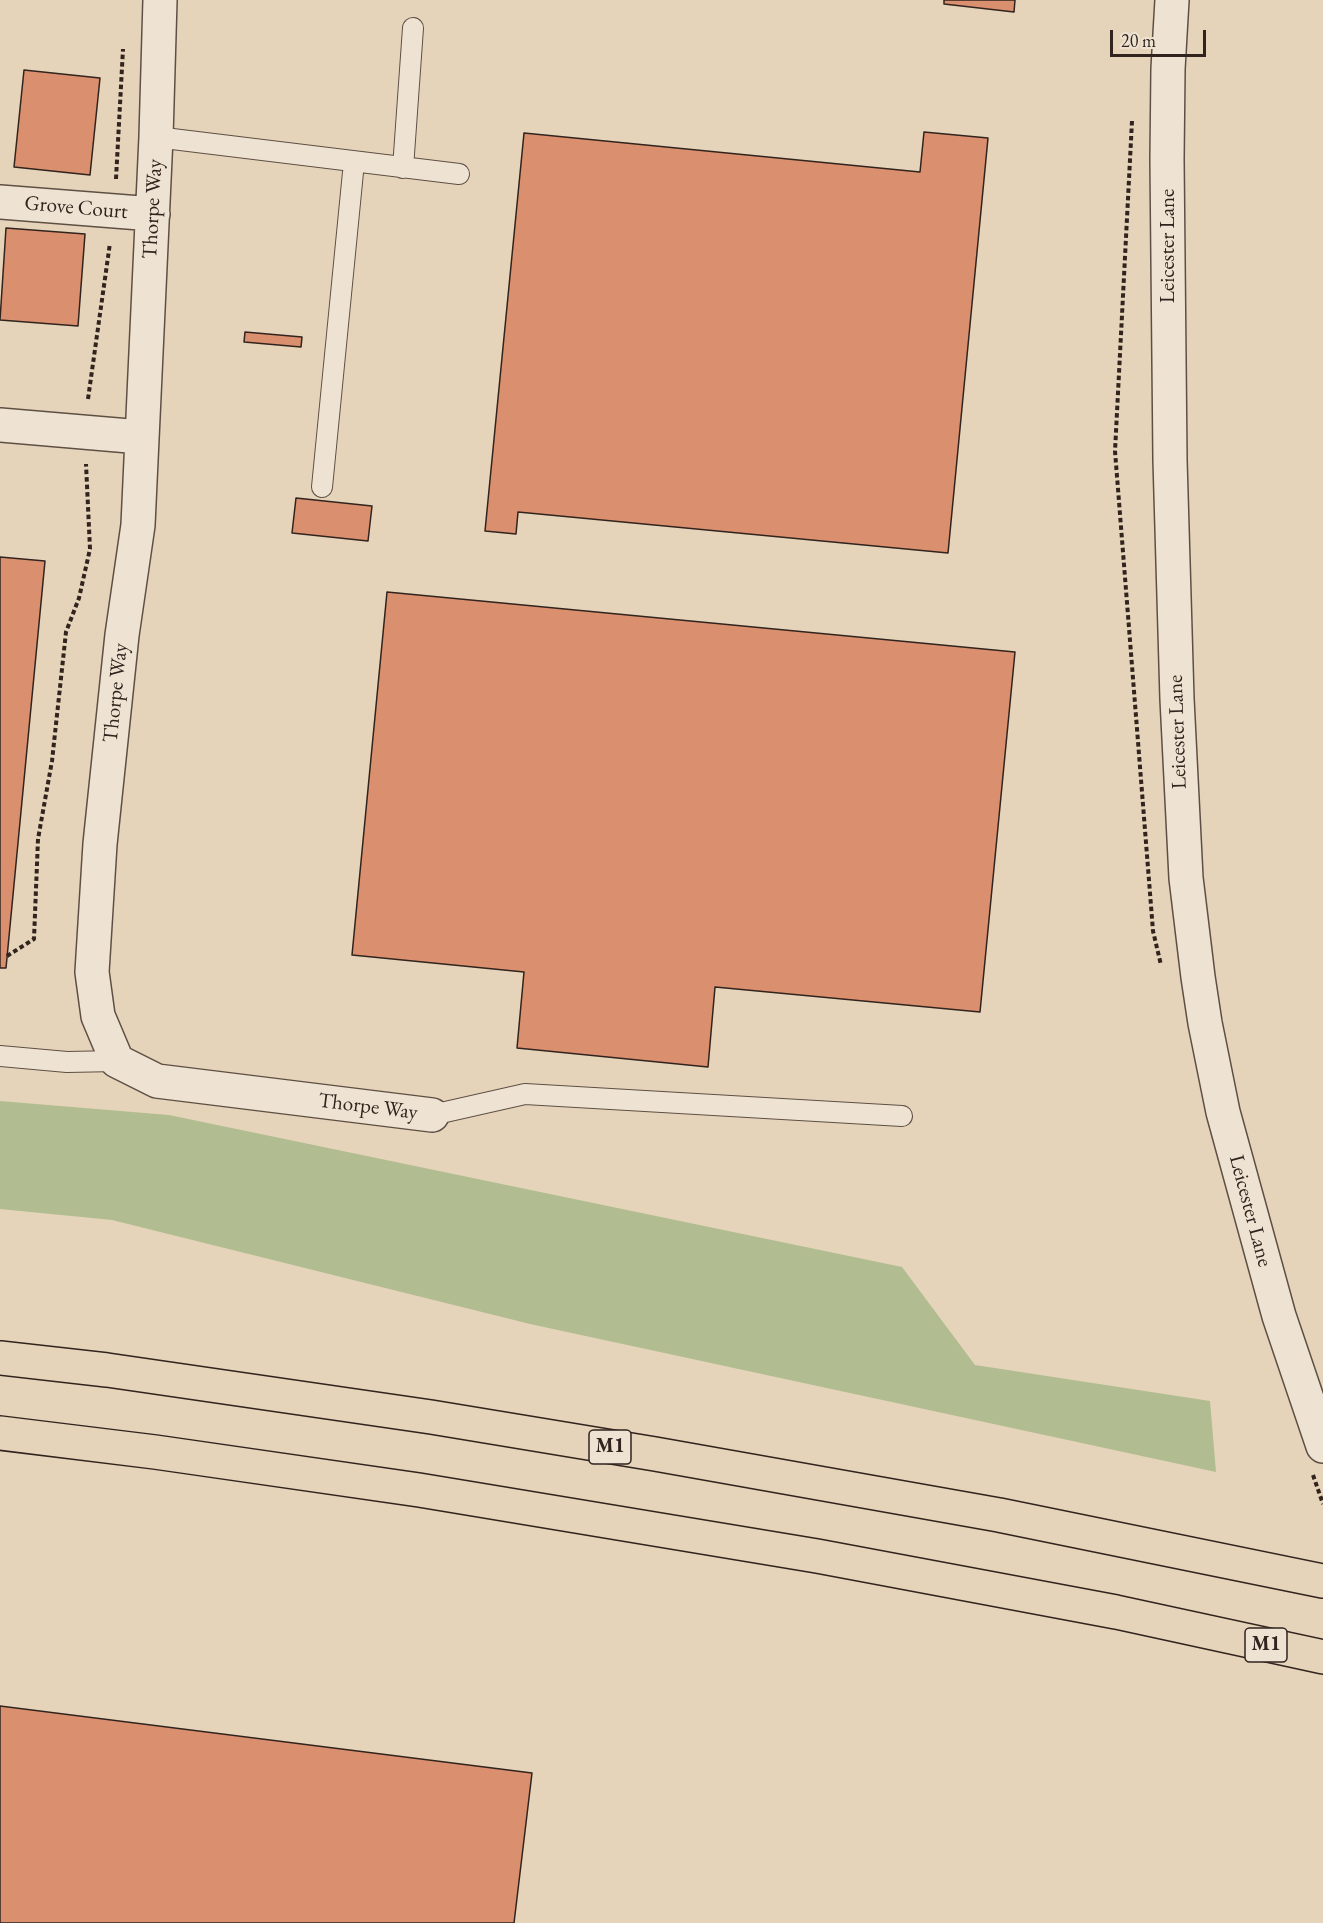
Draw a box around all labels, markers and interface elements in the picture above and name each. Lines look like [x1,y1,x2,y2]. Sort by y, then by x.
scale bar [1113,18,1209,56]
text: 20 m [1121,29,1156,52]
street label: Thorpe Way [138,158,168,260]
street label: Leicester Lane [1155,189,1181,303]
street label: Grove Court [23,191,129,225]
street label: Thorpe Way [98,642,134,744]
street label: Leicester Lane [1163,674,1193,790]
street label: Thorpe Way [317,1088,419,1126]
street label: Leicester Lane [1223,1152,1277,1270]
road number: M1 [589,1430,631,1464]
road number: M1 [1245,1628,1287,1662]

